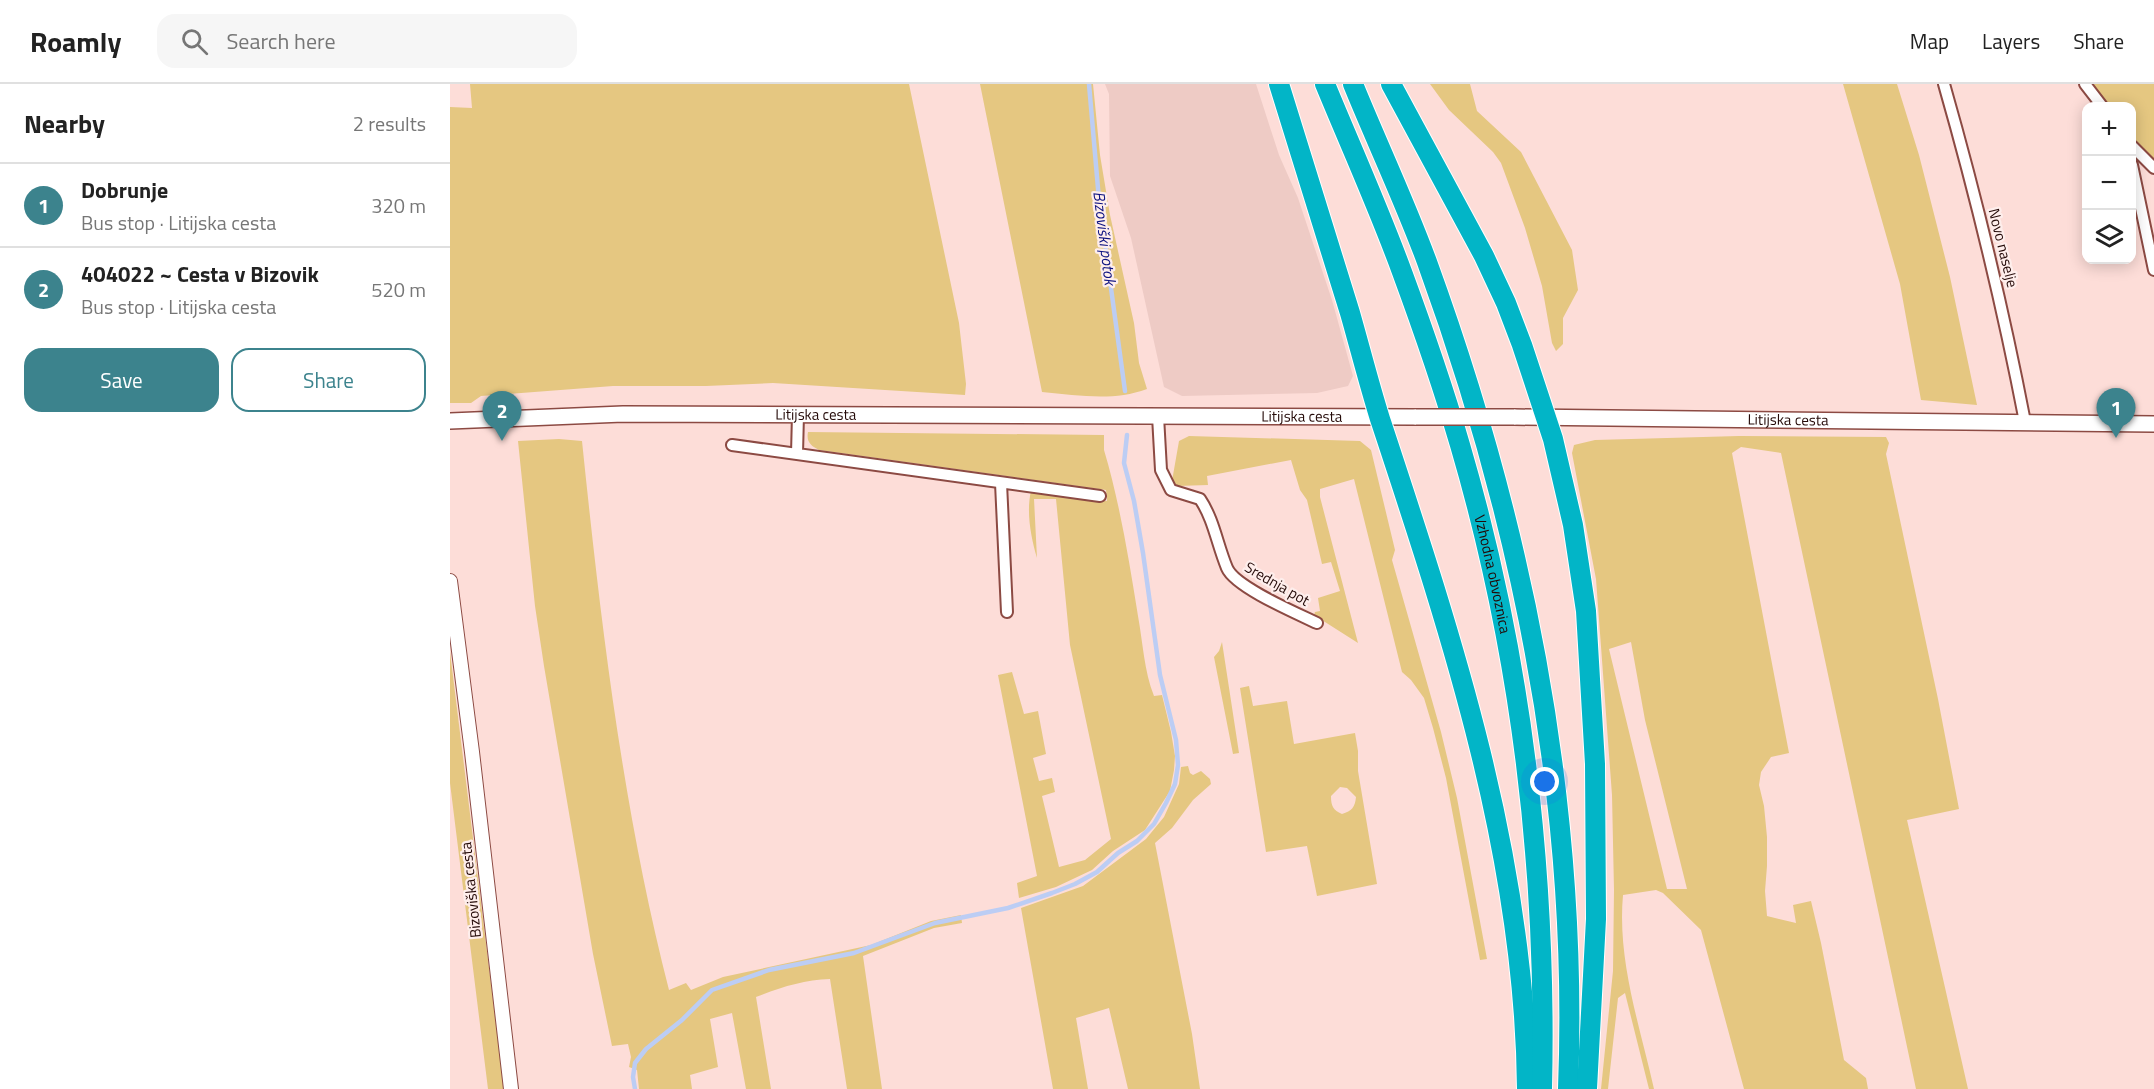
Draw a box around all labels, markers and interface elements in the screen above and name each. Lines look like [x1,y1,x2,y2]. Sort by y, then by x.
search box [157,14,577,68]
text: Roamly [30,20,121,63]
text: Search here [226,24,336,58]
icon: search [178,25,211,58]
text: Map [1910,25,1949,57]
text: Layers [1982,25,2040,57]
text: Share [2073,25,2124,57]
map controls [2082,102,2136,264]
button: + [2082,102,2136,156]
text: Nearby [24,104,105,143]
text: 2 results [353,108,426,139]
button: − [2082,156,2136,210]
text: Dobrunje [81,173,168,207]
text: 1 [38,190,49,221]
text: 320 m [371,190,426,221]
water label: Bizoviški potok [1087,190,1123,288]
street label: Novo naselje [1983,206,2024,290]
text: Bus stop · Litijska cesta [81,207,276,238]
button: layers [2082,210,2136,264]
text: 404022 ~ Cesta v Bizovik [81,257,319,291]
text: 2 [38,274,49,305]
text: 520 m [371,274,426,305]
text: Bus stop · Litijska cesta [81,291,276,322]
button: Save [24,348,219,412]
button: Share [231,348,426,412]
pin: 1 [2096,388,2136,438]
pin: 2 [482,392,522,441]
street label: Litijska cesta [775,403,857,426]
street label: Litijska cesta [1261,404,1343,428]
street label: Litijska cesta [1747,408,1829,431]
street label: Vzhodna obvoznica [1468,512,1517,636]
street label: Srednja pot [1240,556,1315,612]
your location [1530,767,1559,796]
street label: Bizoviška cesta [454,840,487,939]

